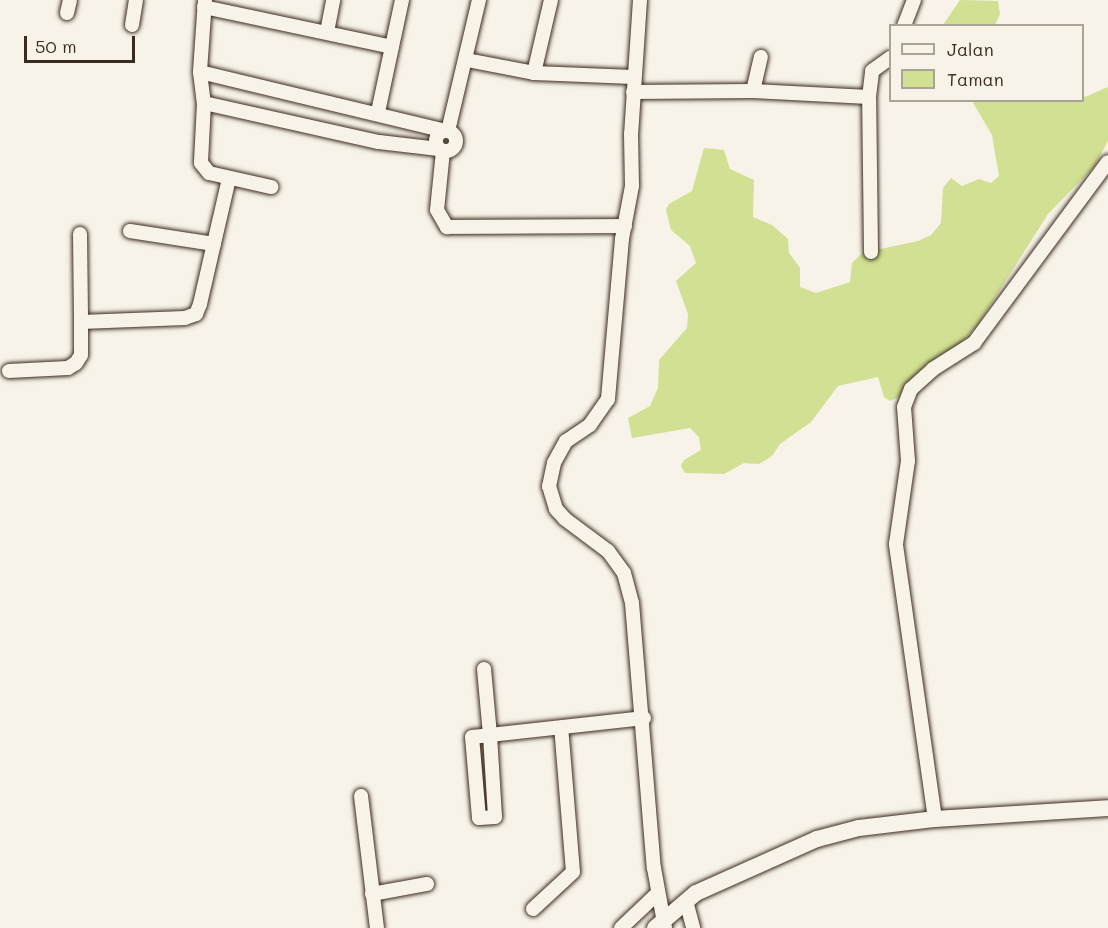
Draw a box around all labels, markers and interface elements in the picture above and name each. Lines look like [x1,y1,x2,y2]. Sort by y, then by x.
scale bar [27,24,138,62]
legend [889,24,1084,102]
text: 50 m [35,34,77,58]
text: Jalan [947,37,994,61]
text: Taman [947,67,1004,91]

